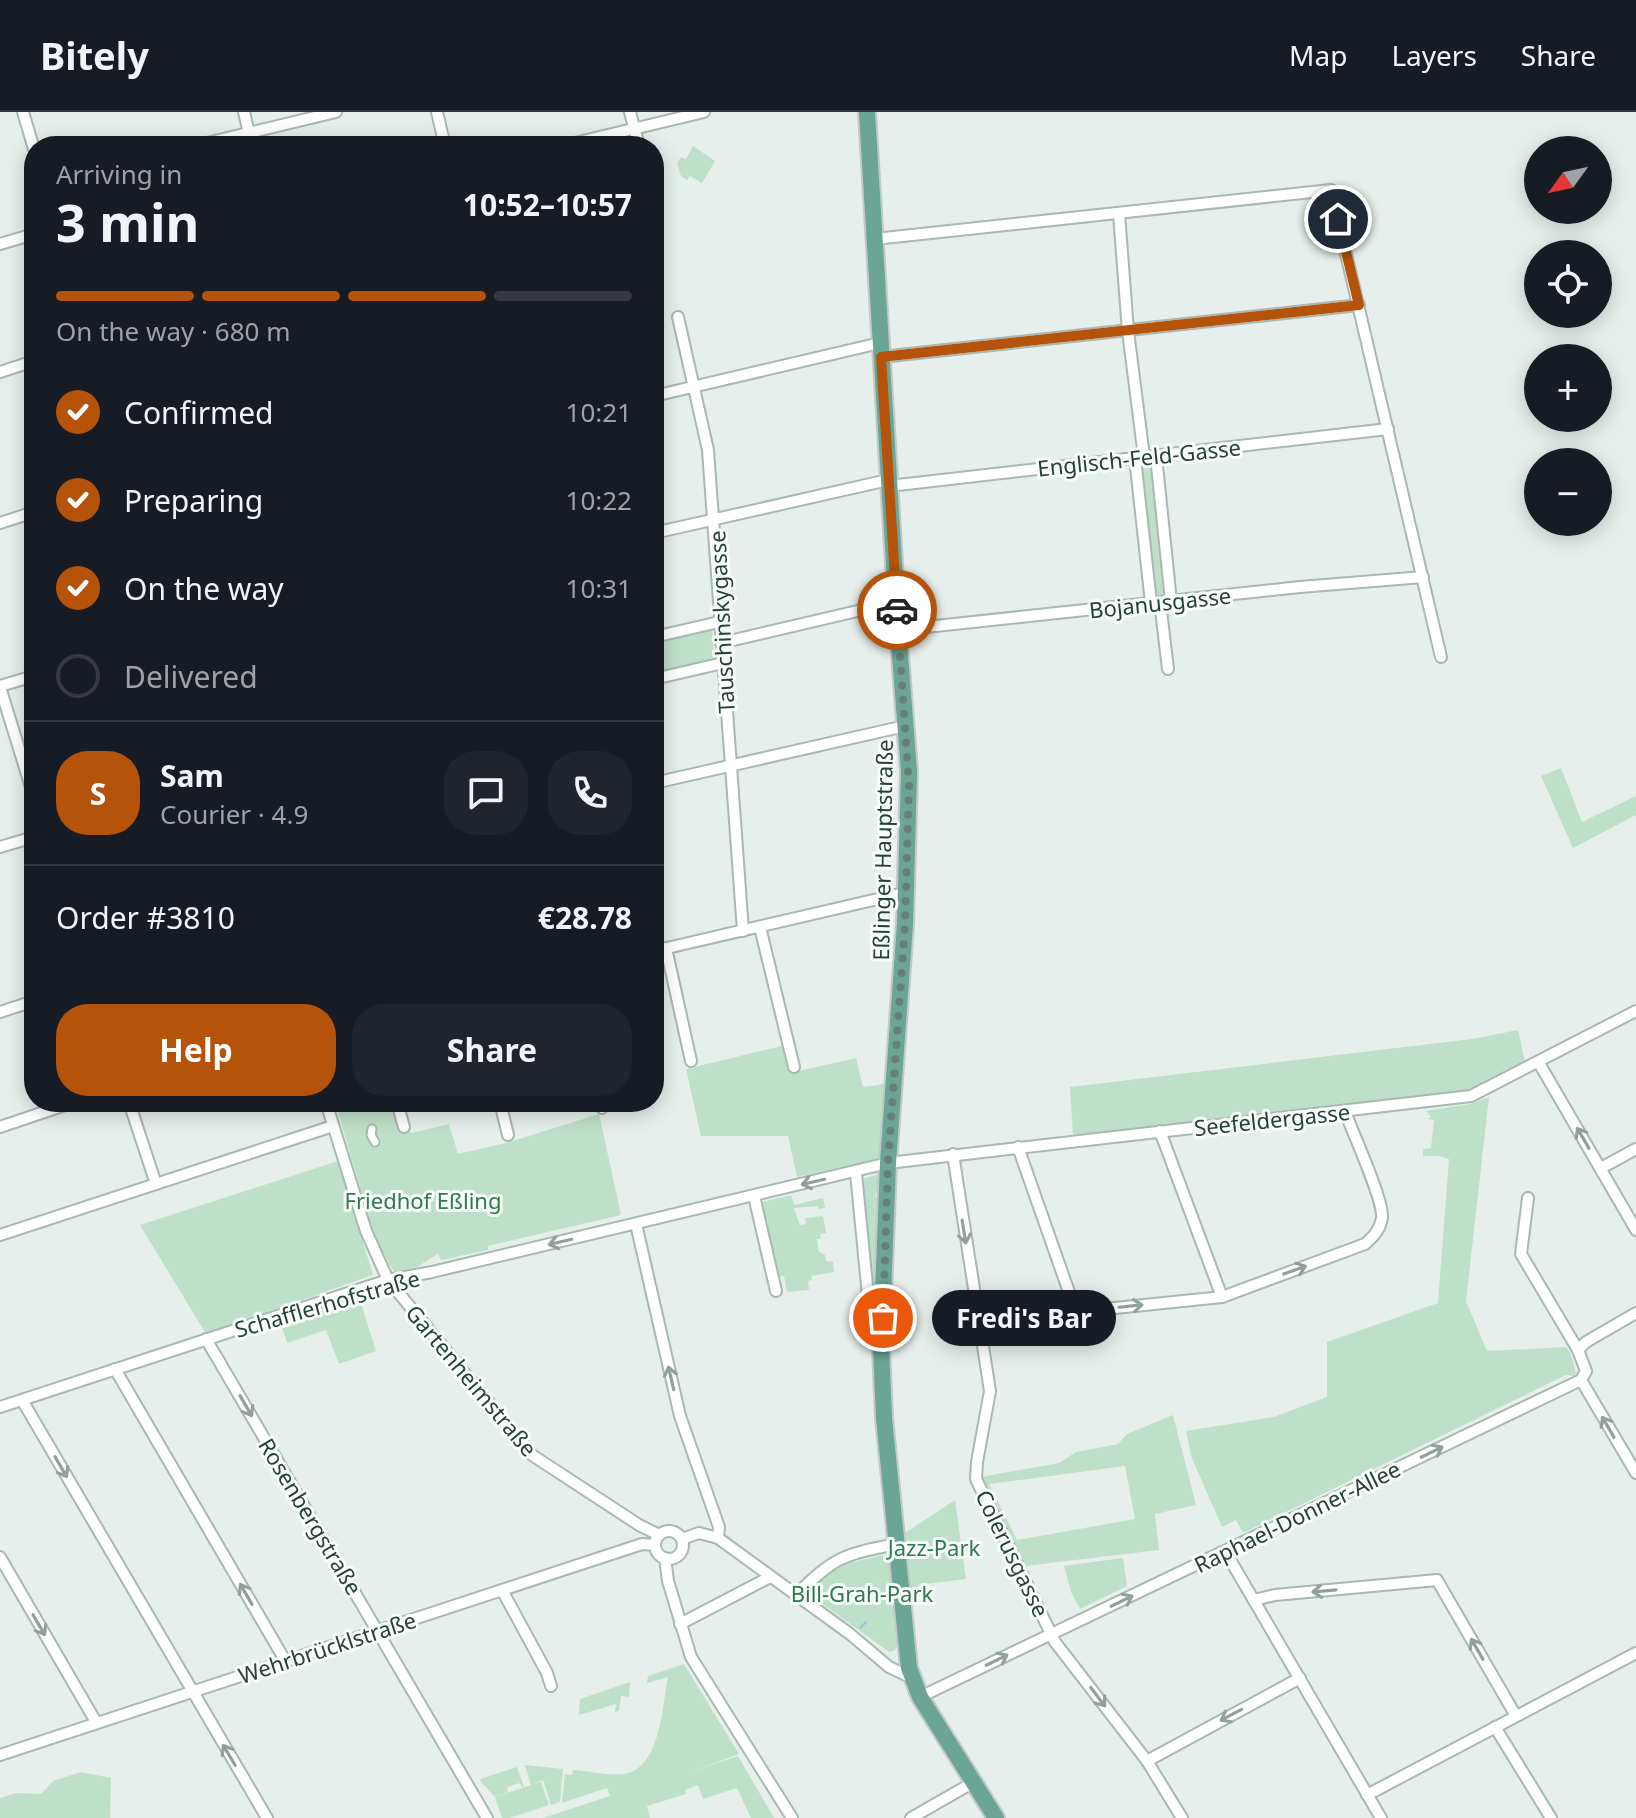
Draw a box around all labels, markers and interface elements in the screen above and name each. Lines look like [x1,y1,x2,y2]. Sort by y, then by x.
text: Bitely [40,29,149,81]
text: Map [1289,36,1347,74]
text: Layers [1391,36,1477,74]
text: Share [1521,36,1596,74]
north arrow [1524,136,1612,224]
map controls [1524,136,1612,536]
text: Arriving in [56,156,182,192]
text: 10:52–10:57 [463,184,632,225]
pin [1304,185,1372,253]
text: 3 min [56,186,199,257]
icon: home [1316,197,1360,241]
button: locate [1524,240,1612,328]
text: On the way · 680 m [56,313,290,349]
button: + [1524,344,1612,432]
icon: check [56,390,100,434]
text: Confirmed [124,392,274,433]
text: 10:21 [566,394,632,430]
street label: Englisch-Feld-Gasse [1036,431,1242,483]
button: − [1524,448,1612,536]
icon: check [56,478,100,522]
text: Preparing [124,480,263,521]
text: 10:22 [566,482,632,518]
street label: Tauschinskygasse [701,530,741,714]
icon: check [56,566,100,610]
text: On the way [124,568,284,609]
text: 10:31 [566,570,632,606]
courier [857,570,937,650]
street label: Bojanusgasse [1087,580,1233,624]
icon: car [875,588,919,632]
text: Delivered [124,656,258,697]
street label: Eßlinger Hauptstraße [865,739,899,961]
button: chat [444,751,528,835]
button: phone [548,751,632,835]
text: Sam [160,755,224,796]
text: S [90,773,106,814]
text: Courier · 4.9 [160,796,308,832]
text: Order #3810 [56,897,235,938]
text: €28.78 [538,897,632,938]
button: Help [56,1004,336,1096]
button: Share [352,1004,632,1096]
street label: Seefeldergasse [1193,1096,1351,1142]
one-way arrow [1575,1127,1591,1150]
one-way arrow [800,1176,826,1191]
park label: Friedhof Eßling [345,1185,501,1215]
one-way arrow [957,1218,972,1244]
one-way arrow [547,1235,573,1250]
one-way arrow [1282,1261,1307,1276]
street label: Schafflerhofstraße [231,1262,423,1344]
pin [849,1284,917,1352]
callout: Fredi's Bar [931,1290,1115,1346]
icon: bag [861,1296,905,1340]
street label: Gartenheimstraße [400,1298,544,1462]
one-way arrow [1117,1299,1144,1314]
text: Fredi's Bar [956,1300,1092,1336]
one-way arrow [663,1366,678,1391]
one-way arrow [238,1394,254,1417]
one-way arrow [1600,1416,1616,1439]
street label: Rosenbergstraße [252,1432,370,1600]
one-way arrow [1419,1444,1443,1459]
street label: Raphael-Donner-Allee [1189,1453,1405,1579]
one-way arrow [54,1455,69,1479]
street label: Colerusgasse [969,1484,1057,1622]
park label: Jazz-Park [886,1532,981,1562]
park label: Bill-Grah-Park [791,1578,934,1608]
one-way arrow [238,1583,254,1606]
one-way arrow [1311,1584,1338,1599]
one-way arrow [1109,1593,1133,1608]
street label: Wehrbrücklstraße [234,1604,420,1690]
one-way arrow [31,1613,47,1636]
one-way arrow [1469,1638,1485,1661]
one-way arrow [985,1652,1009,1667]
one-way arrow [1089,1686,1106,1707]
one-way arrow [1220,1707,1243,1723]
one-way arrow [221,1744,237,1767]

